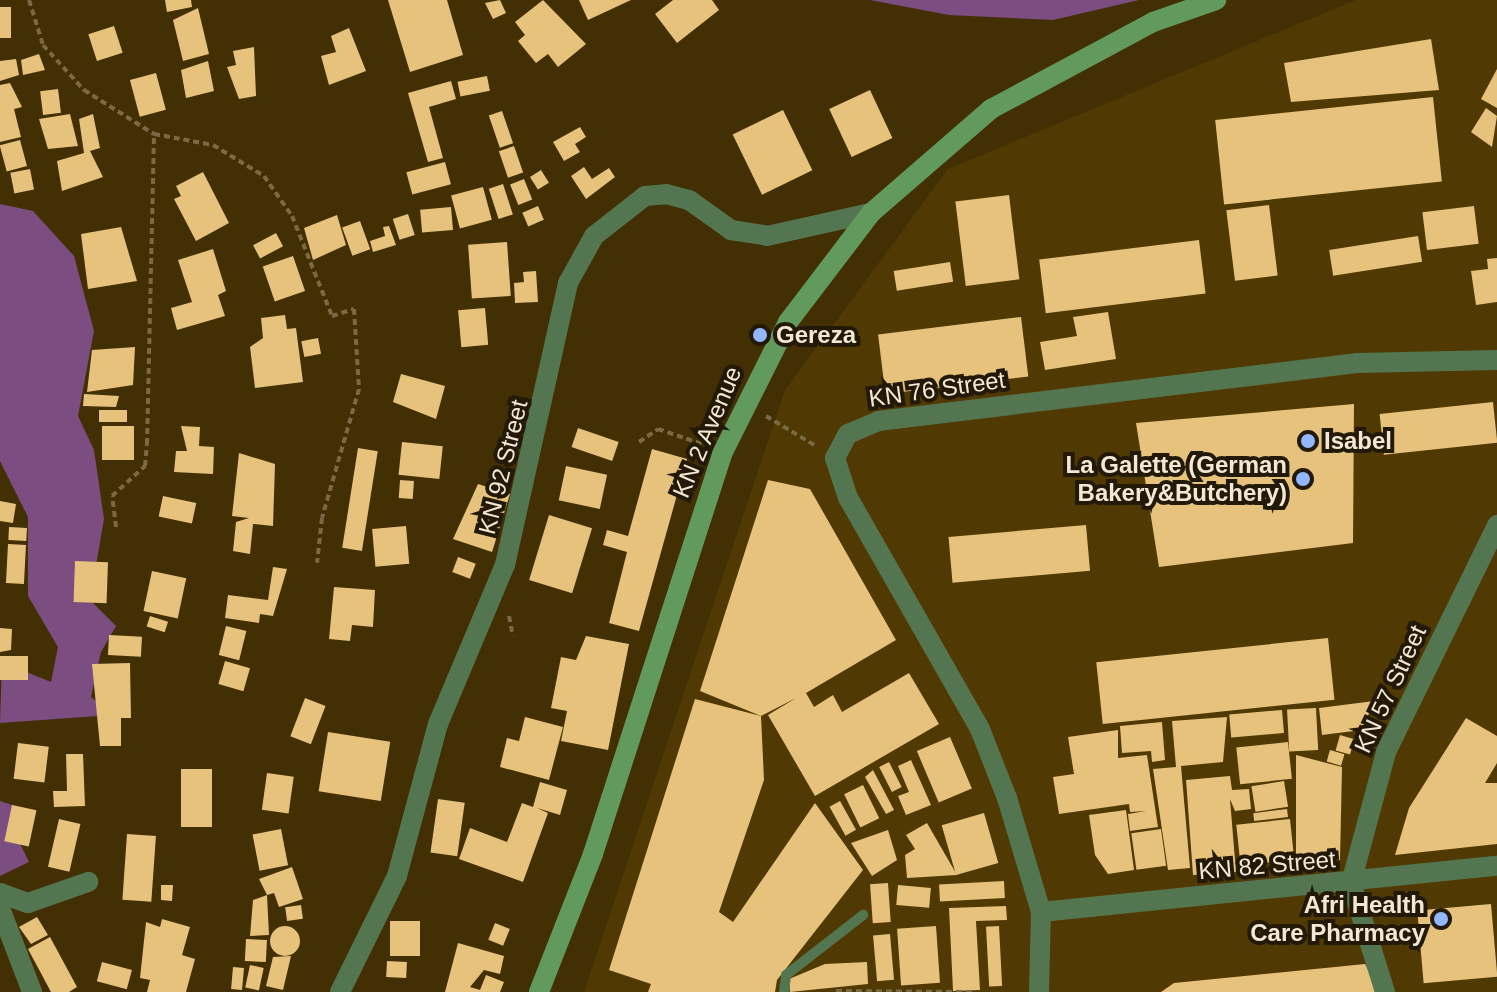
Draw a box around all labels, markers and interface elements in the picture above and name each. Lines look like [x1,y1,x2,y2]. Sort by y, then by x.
place label: Gereza [776,321,856,349]
marker: Gereza [751,326,769,344]
street label: KN 2 Avenue [666,361,748,503]
street label: KN 76 Street [867,365,1007,413]
street label: KN 92 Street [472,397,534,537]
place label: Isabel [1324,427,1392,455]
marker: Isabel [1299,432,1317,450]
place label: La Galette (German Bakery&Butchery) [1066,451,1287,507]
marker: La Galette (German Bakery&Butchery) [1294,470,1312,488]
street label: KN 57 Street [1348,621,1432,757]
street label: KN 82 Street [1197,845,1337,885]
place label: Afri Health Care Pharmacy [1250,891,1425,947]
marker: Afri Health Care Pharmacy [1432,910,1450,928]

